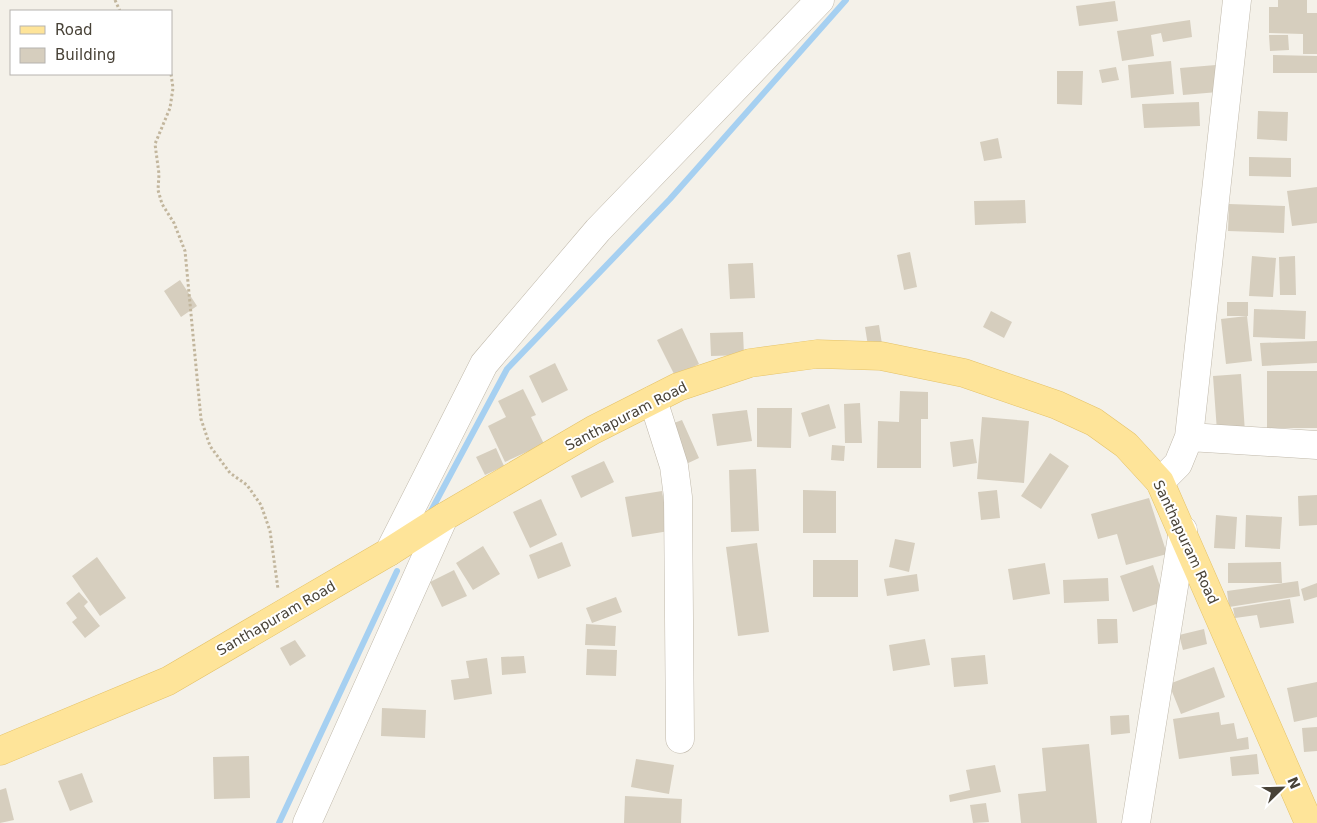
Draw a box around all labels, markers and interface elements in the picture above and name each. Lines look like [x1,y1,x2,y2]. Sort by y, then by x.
legend [10,10,172,75]
text: Road [55,21,93,39]
text: Building [55,46,116,64]
street label: Santhapuram Road [562,378,690,454]
street label: Santhapuram Road [1150,478,1222,606]
street label: Santhapuram Road [214,577,338,659]
north arrow [1257,763,1307,813]
text: N [1284,774,1304,791]

